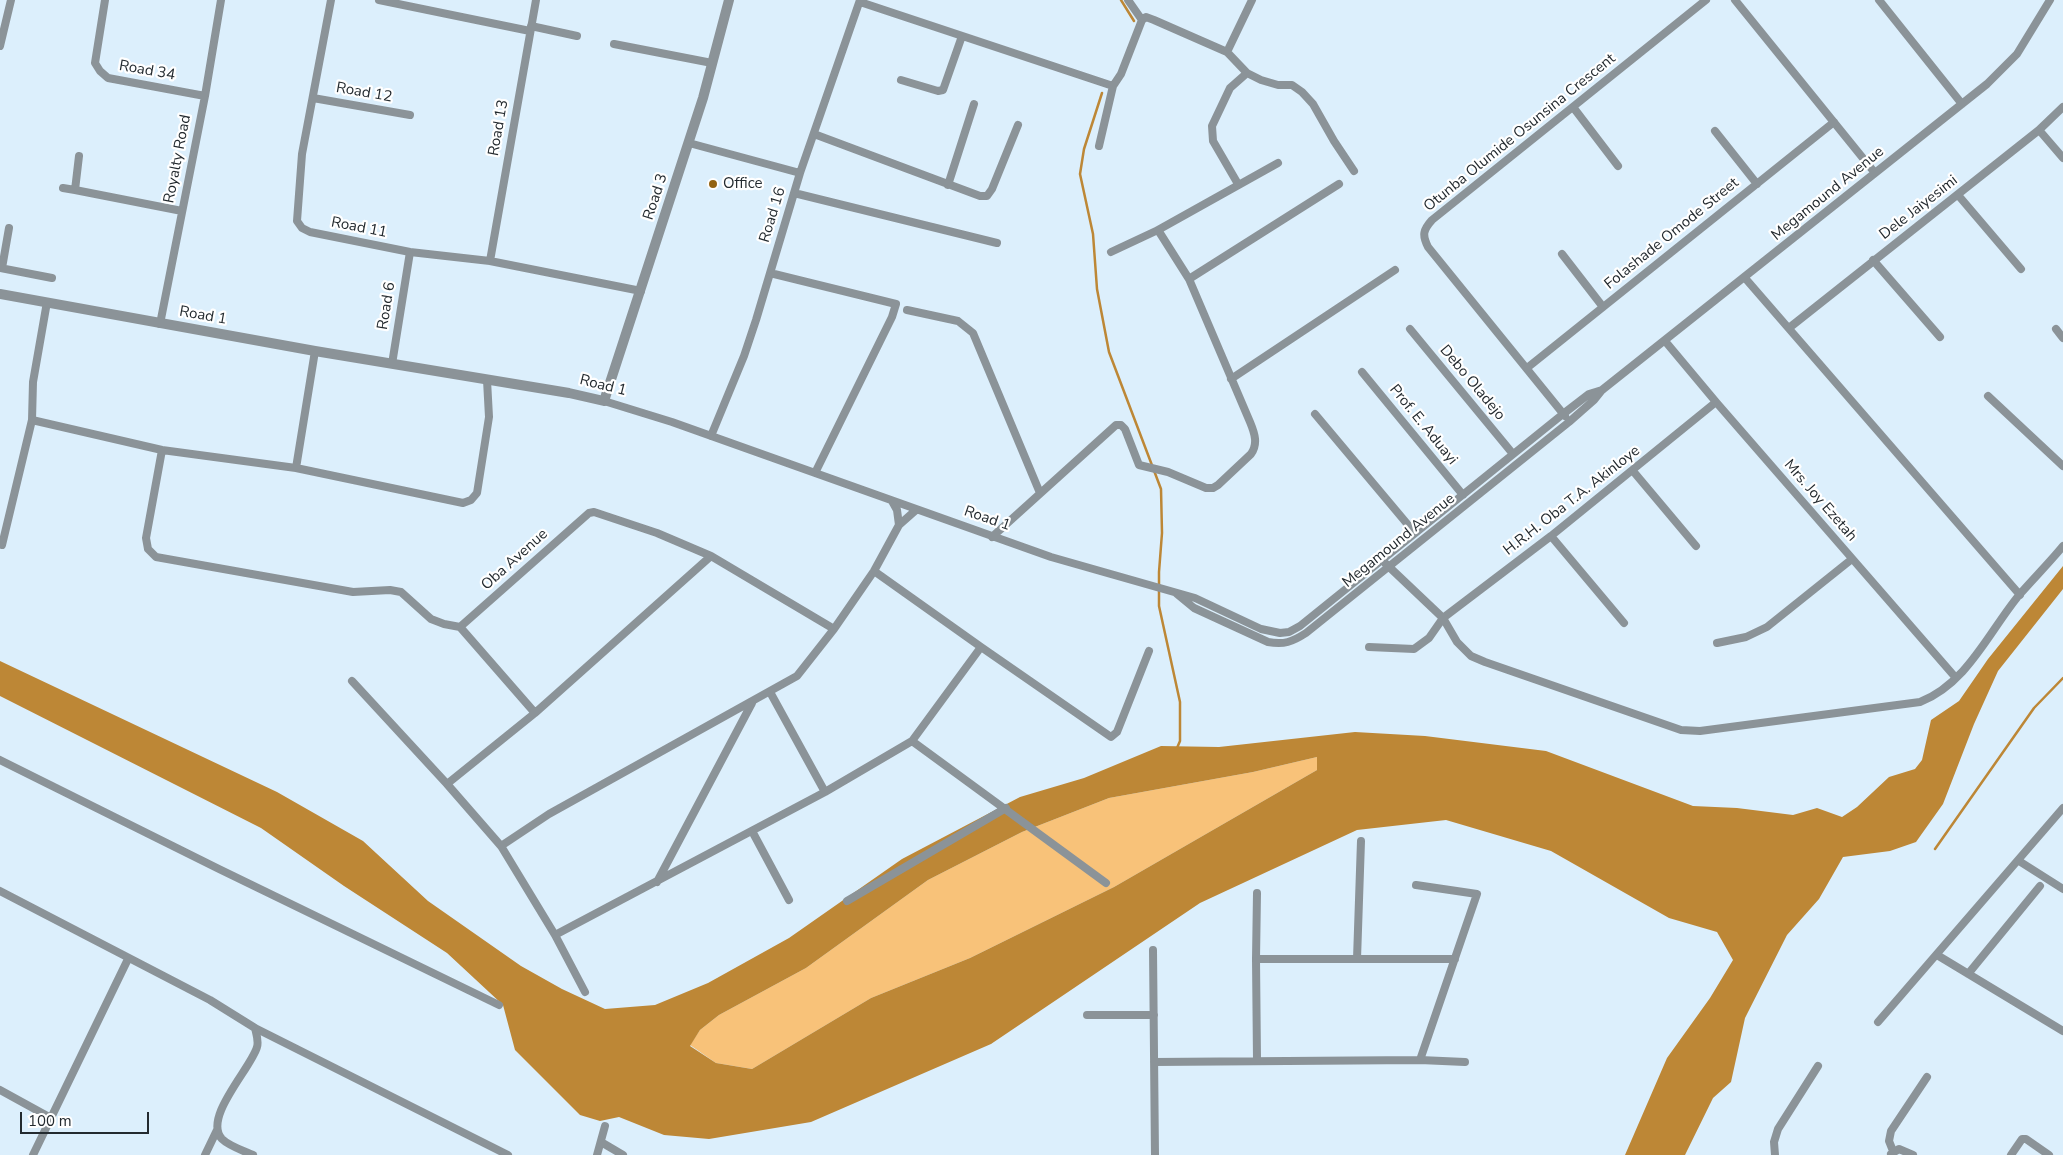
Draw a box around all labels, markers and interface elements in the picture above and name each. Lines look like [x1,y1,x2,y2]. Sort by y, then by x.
street label: Otunba Olumide Osunsina Crescent [1421,50,1619,216]
street label: Road 34 [117,57,177,85]
street label: Road 12 [334,79,394,107]
street label: Road 13 [485,98,513,158]
street label: Royalty Road [161,113,195,205]
street label: Megamound Avenue [1768,143,1888,245]
street label: Road 3 [640,172,672,222]
street label: Dele Jaiyesimi [1876,172,1962,244]
street label: Folashade Omode Street [1601,174,1743,294]
place label: Office [723,175,762,193]
marker: Office [707,178,719,190]
street label: Road 16 [756,185,790,245]
street label: Road 11 [329,214,389,242]
street label: Road 6 [374,281,400,331]
street label: Road 1 [178,303,228,329]
street label: Debo Oladejo [1435,342,1509,424]
street label: Road 1 [578,371,628,401]
street label: Prof. E. Aduayi [1385,381,1461,469]
street label: H.R.H. Oba T.A. Akinloye [1500,442,1644,560]
street label: Mrs. Joy Ezetah [1780,456,1860,546]
street label: Megamound Avenue [1339,490,1459,592]
street label: Road 1 [961,503,1013,535]
street label: Oba Avenue [478,526,552,594]
scale bar [22,1102,151,1134]
text: 100 m [28,1111,72,1131]

